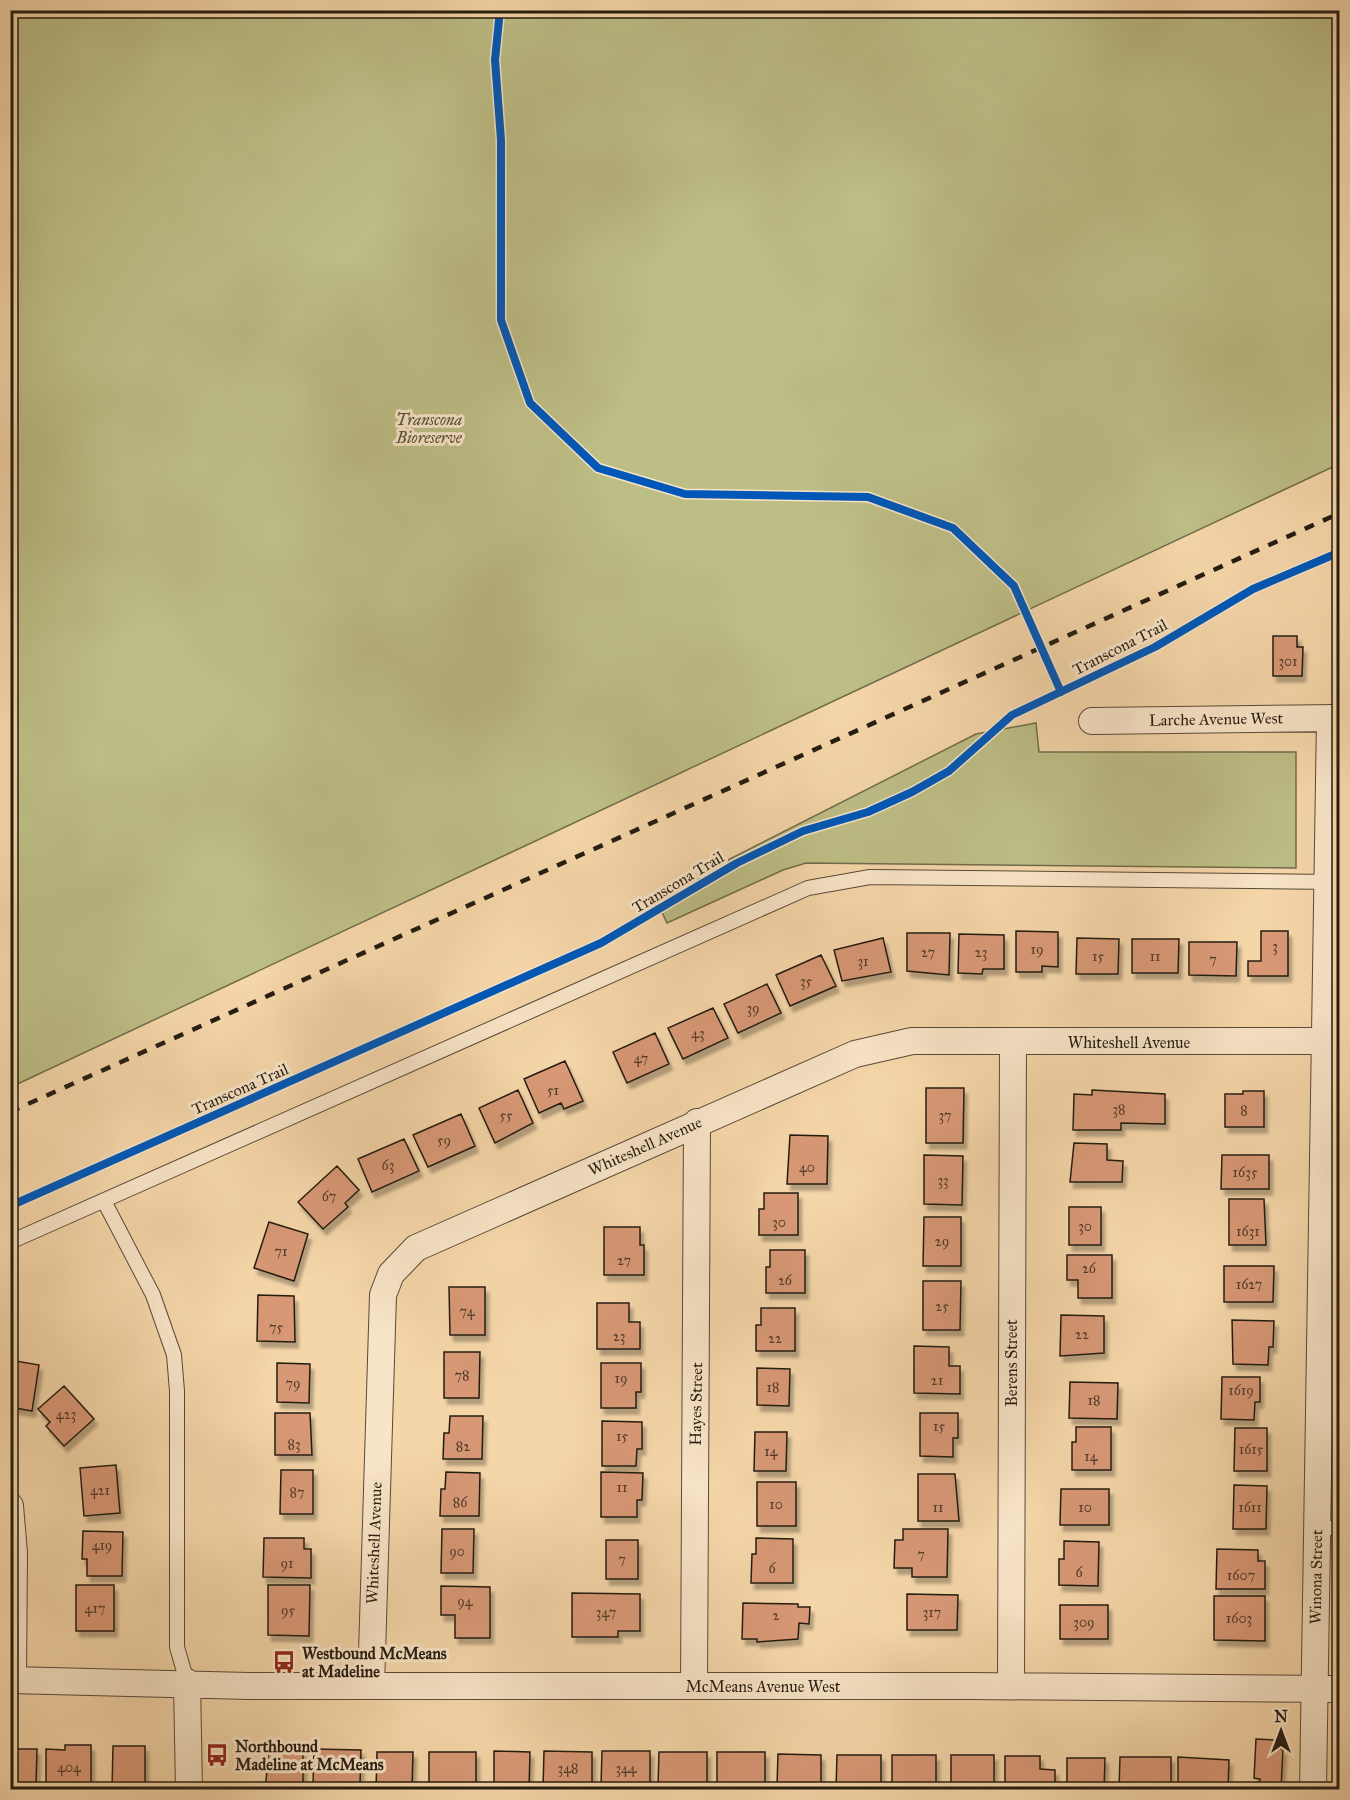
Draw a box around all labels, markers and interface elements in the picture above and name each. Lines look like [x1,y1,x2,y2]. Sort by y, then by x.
park label: Transcona Bioreserve [395,410,463,447]
street label: Transcona Trail [1069,615,1171,679]
house number: 301 [1278,653,1298,670]
street label: Larche Avenue West [1149,708,1284,730]
street label: Transcona Trail [629,847,728,917]
house number: 3 [1272,938,1278,955]
house number: 19 [1031,941,1043,958]
house number: 27 [921,944,935,961]
house number: 23 [975,944,987,961]
house number: 15 [1092,948,1104,965]
house number: 11 [1149,948,1161,965]
house number: 7 [1209,951,1217,968]
house number: 31 [857,953,869,970]
house number: 35 [800,973,813,990]
house number: 39 [746,1000,760,1017]
house number: 43 [691,1025,705,1042]
street label: Whiteshell Avenue [1068,1033,1191,1052]
house number: 47 [634,1050,648,1067]
street label: Transcona Trail [189,1059,292,1119]
house number: 51 [547,1082,559,1099]
house number: 38 [1112,1101,1126,1118]
house number: 8 [1240,1102,1248,1119]
house number: 55 [499,1107,513,1124]
house number: 37 [938,1107,952,1124]
street label: Whiteshell Avenue [585,1112,705,1180]
house number: 59 [437,1132,451,1149]
house number: 63 [382,1157,394,1174]
house number: 40 [799,1159,815,1176]
house number: 1635 [1233,1164,1258,1181]
house number: 33 [937,1172,949,1189]
house number: 67 [322,1188,336,1205]
house number: 30 [772,1214,786,1231]
house number: 30 [1078,1218,1092,1235]
house number: 1631 [1236,1223,1260,1240]
house number: 29 [935,1233,949,1250]
house number: 71 [274,1243,288,1260]
house number: 27 [617,1252,631,1269]
house number: 26 [1082,1260,1097,1277]
house number: 26 [778,1272,793,1289]
house number: 1627 [1236,1276,1262,1293]
house number: 25 [935,1298,949,1315]
house number: 74 [460,1303,476,1320]
house number: 75 [269,1319,283,1336]
street label: Berens Street [1002,1319,1021,1407]
house number: 22 [1075,1326,1089,1343]
house number: 23 [613,1328,625,1345]
house number: 22 [768,1330,782,1347]
street label: Hayes Street [686,1362,706,1446]
house number: 78 [455,1367,469,1384]
house number: 19 [615,1370,627,1387]
house number: 21 [931,1372,944,1389]
house number: 79 [286,1375,301,1392]
house number: 18 [767,1379,779,1396]
house number: 1619 [1228,1382,1254,1399]
house number: 18 [1088,1392,1100,1409]
house number: 423 [56,1406,76,1423]
house number: 15 [933,1418,945,1435]
house number: 15 [616,1428,628,1445]
house number: 83 [287,1436,301,1453]
house number: 82 [456,1438,470,1455]
house number: 1615 [1239,1441,1264,1458]
house number: 14 [764,1443,779,1460]
house number: 14 [1084,1448,1099,1465]
house number: 11 [616,1479,628,1496]
street label: Whiteshell Avenue [362,1481,386,1604]
house number: 421 [90,1482,111,1499]
house number: 87 [290,1484,304,1501]
house number: 86 [453,1494,468,1511]
house number: 10 [769,1496,783,1513]
house number: 11 [932,1499,944,1516]
house number: 10 [1078,1499,1092,1516]
house number: 1611 [1238,1499,1262,1516]
street label: Winona Street [1306,1529,1326,1625]
house number: 419 [92,1537,112,1554]
house number: 90 [449,1543,465,1560]
house number: 7 [917,1546,925,1563]
house number: 7 [618,1551,626,1568]
house number: 91 [281,1555,294,1572]
house number: 6 [768,1560,776,1577]
house number: 6 [1075,1564,1083,1581]
house number: 1607 [1227,1567,1255,1584]
house number: 94 [457,1593,474,1610]
house number: 417 [85,1600,105,1617]
house number: 95 [281,1602,296,1619]
house number: 347 [596,1604,616,1621]
house number: 317 [923,1604,941,1621]
house number: 2 [773,1607,780,1624]
house number: 1603 [1226,1610,1252,1627]
house number: 309 [1073,1614,1095,1631]
place label: Westbound McMeans at Madeline [302,1644,447,1681]
bus stop icon: Westbound McMeans at Madeline [271,1649,297,1675]
street label: McMeans Avenue West [686,1677,841,1696]
north arrow [1251,1701,1311,1761]
text: N [1274,1707,1288,1726]
place label: Northbound Madeline at McMeans [235,1737,384,1774]
bus stop icon: Northbound Madeline at McMeans [204,1742,230,1768]
house number: 404 [57,1759,82,1776]
house number: 348 [558,1760,578,1777]
house number: 344 [615,1760,638,1777]

